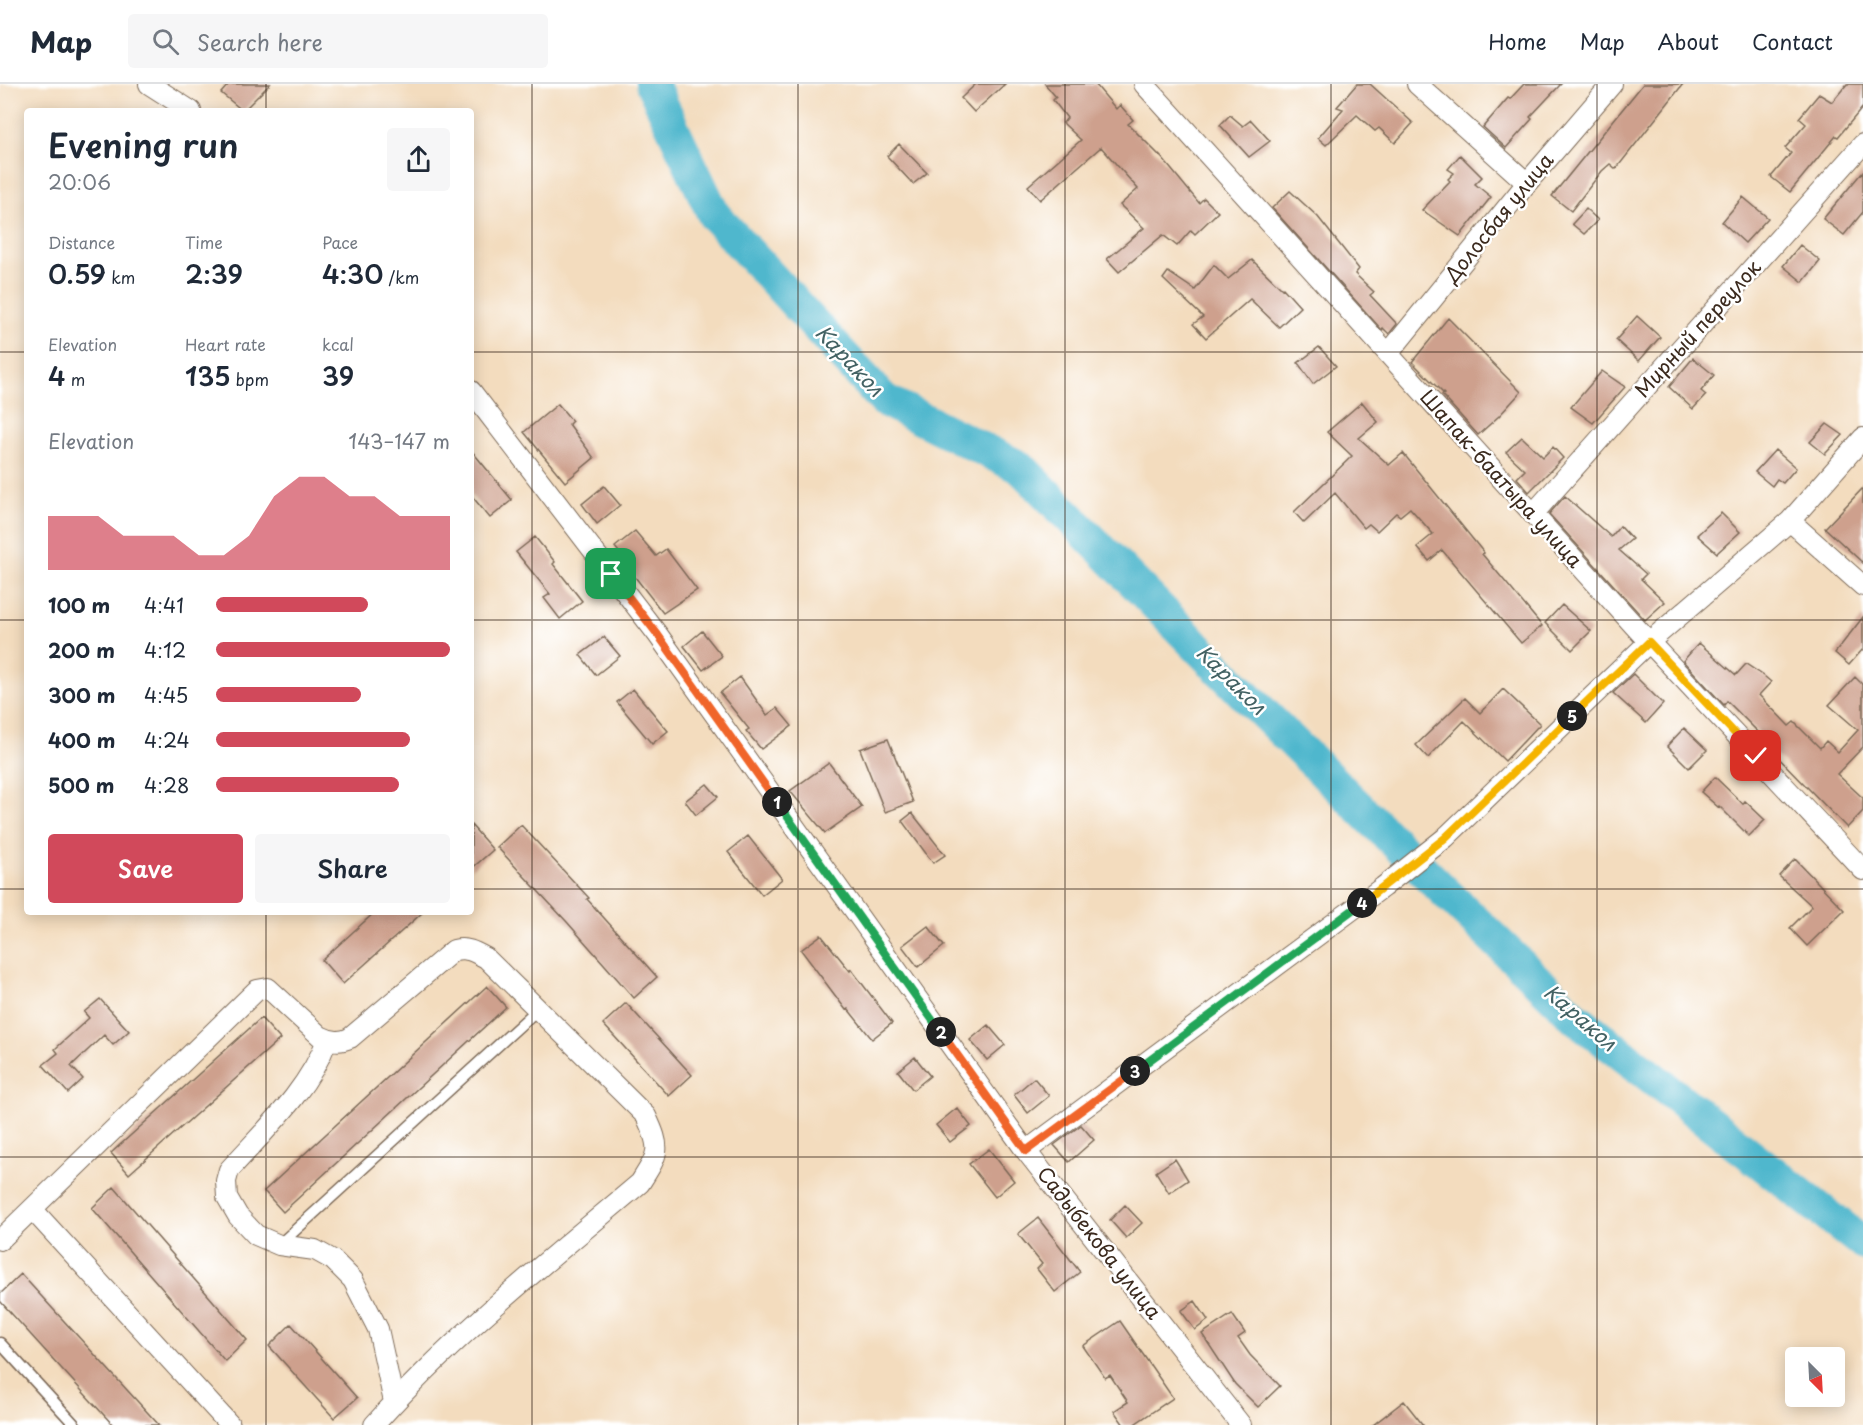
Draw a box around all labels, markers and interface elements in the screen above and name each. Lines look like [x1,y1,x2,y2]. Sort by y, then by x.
search box [128,14,548,68]
text: Map [30,20,92,63]
icon: search [149,25,182,58]
text: Search here [197,25,323,58]
text: Home [1488,25,1547,57]
text: Map [1580,25,1625,57]
text: About [1658,25,1719,57]
text: Contact [1752,25,1833,57]
text: Evening run [48,119,239,169]
button: share [387,128,450,191]
street label: Долосбая улица [1436,146,1560,290]
text: 20:06 [48,167,111,197]
text: Distance [48,230,115,254]
text: Time [185,230,223,254]
text: Pace [322,230,358,254]
street label: Мирный переулок [1627,253,1767,404]
text: 0.59 [48,254,106,293]
text: 2:39 [185,254,243,293]
text: 4:30 [322,254,383,293]
text: km [106,265,135,289]
text: /km [383,265,419,289]
water label: Каракол [809,317,892,403]
text: Elevation [48,332,117,356]
text: Heart rate [185,332,266,356]
text: kcal [322,332,354,356]
text: 4 [48,356,66,395]
text: 135 [185,356,231,395]
text: 39 [322,356,354,395]
text: m [66,367,85,391]
text: bpm [231,367,269,391]
street label: Шапак-баатыра улица [1413,383,1590,574]
text: Elevation [48,426,134,456]
text: 143–147 m [348,426,450,456]
pin [585,548,636,599]
icon: arrive [594,557,627,590]
text: 100 m [48,590,110,620]
text: 4:41 [144,590,184,620]
text: 200 m [48,635,115,665]
text: 4:12 [144,635,186,665]
water label: Каракол [1190,636,1275,721]
text: 300 m [48,680,116,710]
text: 4:45 [144,680,188,710]
pin: 5 [1557,701,1587,731]
text: 5 [1567,704,1577,728]
text: 400 m [48,725,116,755]
text: 4:24 [144,725,190,755]
pin [1730,730,1781,781]
icon: check [1739,739,1772,772]
text: 500 m [48,770,115,800]
text: 4:28 [144,770,190,800]
pin: 1 [762,787,792,817]
text: 1 [773,790,781,814]
button: Save [48,834,243,903]
button: Share [255,834,450,903]
pin: 4 [1347,888,1377,918]
text: 4 [1357,891,1367,915]
water label: Каракол [1538,976,1625,1057]
pin: 2 [926,1017,956,1047]
text: 2 [935,1020,947,1044]
pin: 3 [1120,1056,1150,1086]
text: 3 [1130,1059,1140,1083]
street label: Садыбекова улица [1030,1160,1169,1326]
north arrow [1785,1347,1845,1407]
map controls [1785,1347,1845,1407]

